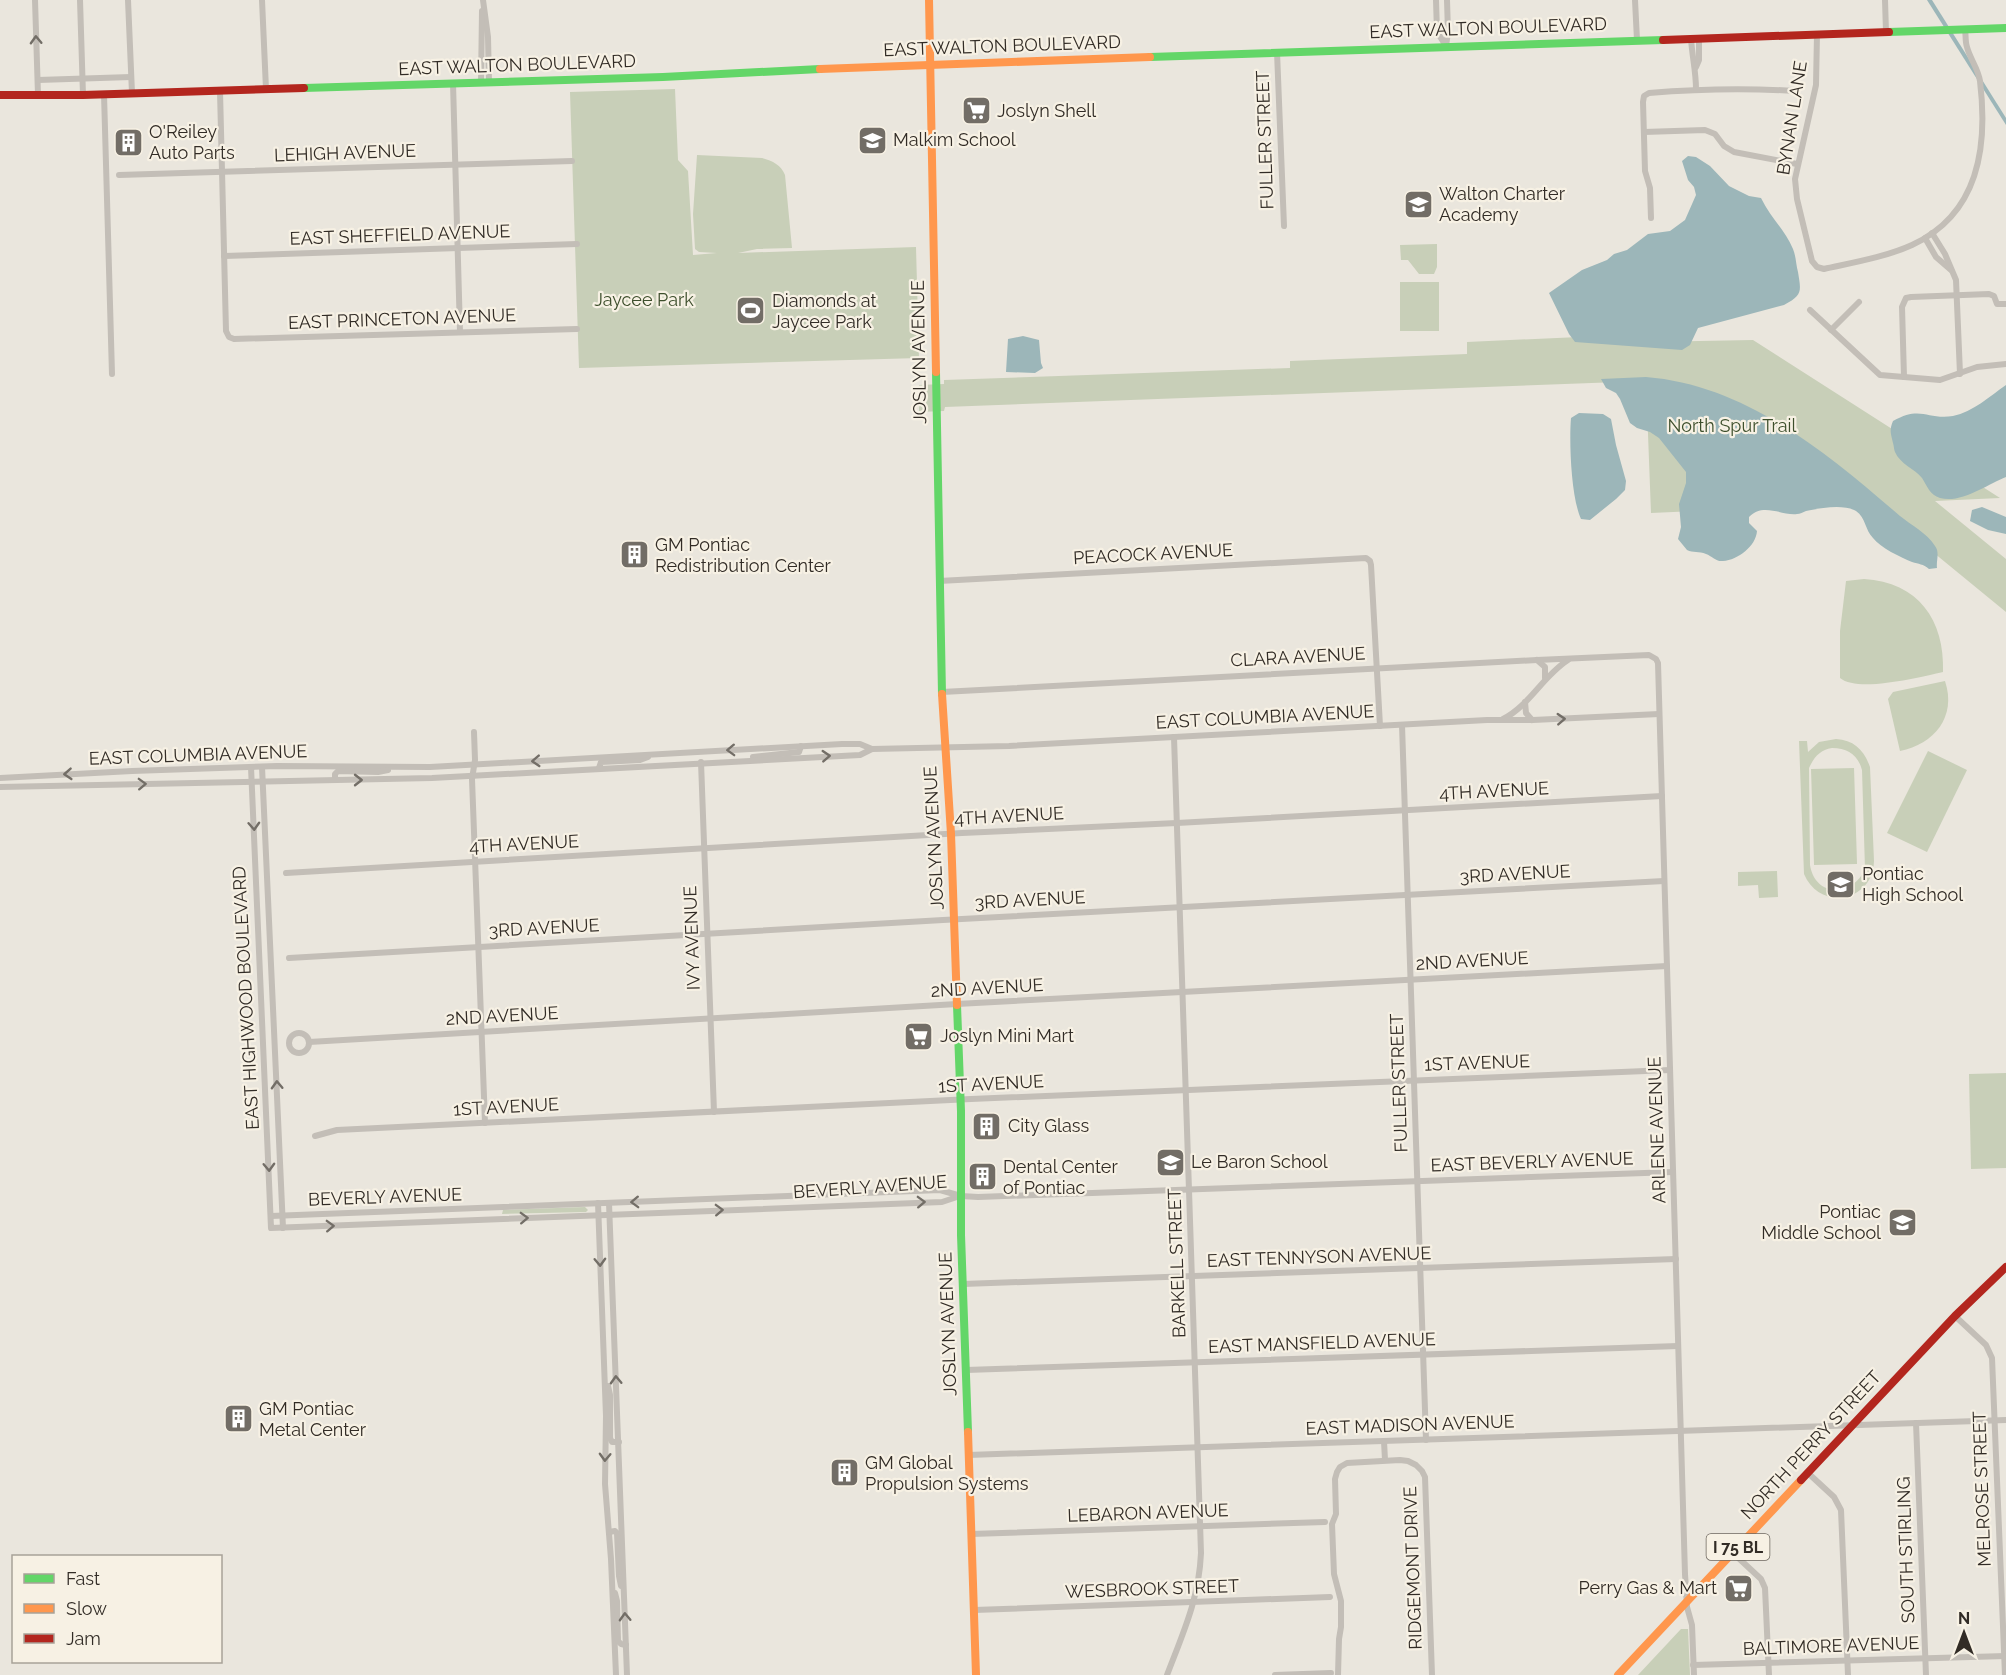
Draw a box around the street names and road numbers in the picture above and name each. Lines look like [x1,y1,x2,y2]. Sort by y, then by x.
street label: EAST WALTON BOULEVARD [1369,13,1607,42]
street label: EAST WALTON BOULEVARD [883,31,1121,60]
street label: EAST WALTON BOULEVARD [398,50,636,79]
street label: BYNAN LANE [1772,59,1811,176]
street label: FULLER STREET [1252,70,1277,210]
street label: LEHIGH AVENUE [274,140,416,165]
street label: EAST SHEFFIELD AVENUE [289,220,511,249]
street label: JOSLYN AVENUE [907,280,930,424]
street label: EAST PRINCETON AVENUE [288,304,516,333]
street label: PEACOCK AVENUE [1073,539,1233,568]
street label: CLARA AVENUE [1230,642,1366,671]
street label: EAST COLUMBIA AVENUE [1155,700,1375,733]
street label: EAST COLUMBIA AVENUE [88,740,308,769]
street label: JOSLYN AVENUE [919,766,948,910]
street label: 4TH AVENUE [1439,777,1549,804]
street label: 4TH AVENUE [954,802,1064,829]
street label: 4TH AVENUE [469,830,579,857]
street label: 3RD AVENUE [1459,860,1571,887]
street label: EAST HIGHWOOD BOULEVARD [228,865,263,1130]
street label: IVY AVENUE [679,885,704,991]
street label: 3RD AVENUE [974,886,1086,913]
street label: 3RD AVENUE [488,914,600,941]
street label: 2ND AVENUE [1415,947,1529,974]
street label: 2ND AVENUE [930,974,1044,1001]
street label: 2ND AVENUE [445,1002,559,1029]
street label: FULLER STREET [1386,1013,1411,1153]
street label: 1ST AVENUE [1424,1050,1530,1075]
street label: ARLENE AVENUE [1643,1056,1670,1204]
street label: 1ST AVENUE [938,1070,1044,1097]
street label: 1ST AVENUE [453,1093,559,1120]
street label: EAST BEVERLY AVENUE [1430,1147,1634,1176]
street label: BEVERLY AVENUE [792,1171,948,1202]
street label: BEVERLY AVENUE [308,1183,462,1210]
street label: BARKELL STREET [1163,1188,1190,1338]
street label: EAST TENNYSON AVENUE [1206,1242,1432,1271]
street label: JOSLYN AVENUE [934,1252,961,1396]
street label: EAST MANSFIELD AVENUE [1208,1328,1436,1357]
street label: NORTH PERRY STREET [1736,1366,1885,1523]
street label: EAST MADISON AVENUE [1305,1410,1515,1439]
street label: MELROSE STREET [1968,1411,1995,1567]
street label: SOUTH STIRLING [1892,1476,1919,1624]
street label: RIDGEMONT DRIVE [1399,1486,1426,1650]
street label: LEBARON AVENUE [1067,1499,1229,1526]
road number: I 75 BL [1706,1534,1770,1560]
street label: WESBROOK STREET [1065,1575,1239,1602]
street label: BALTIMORE AVENUE [1742,1632,1920,1659]

